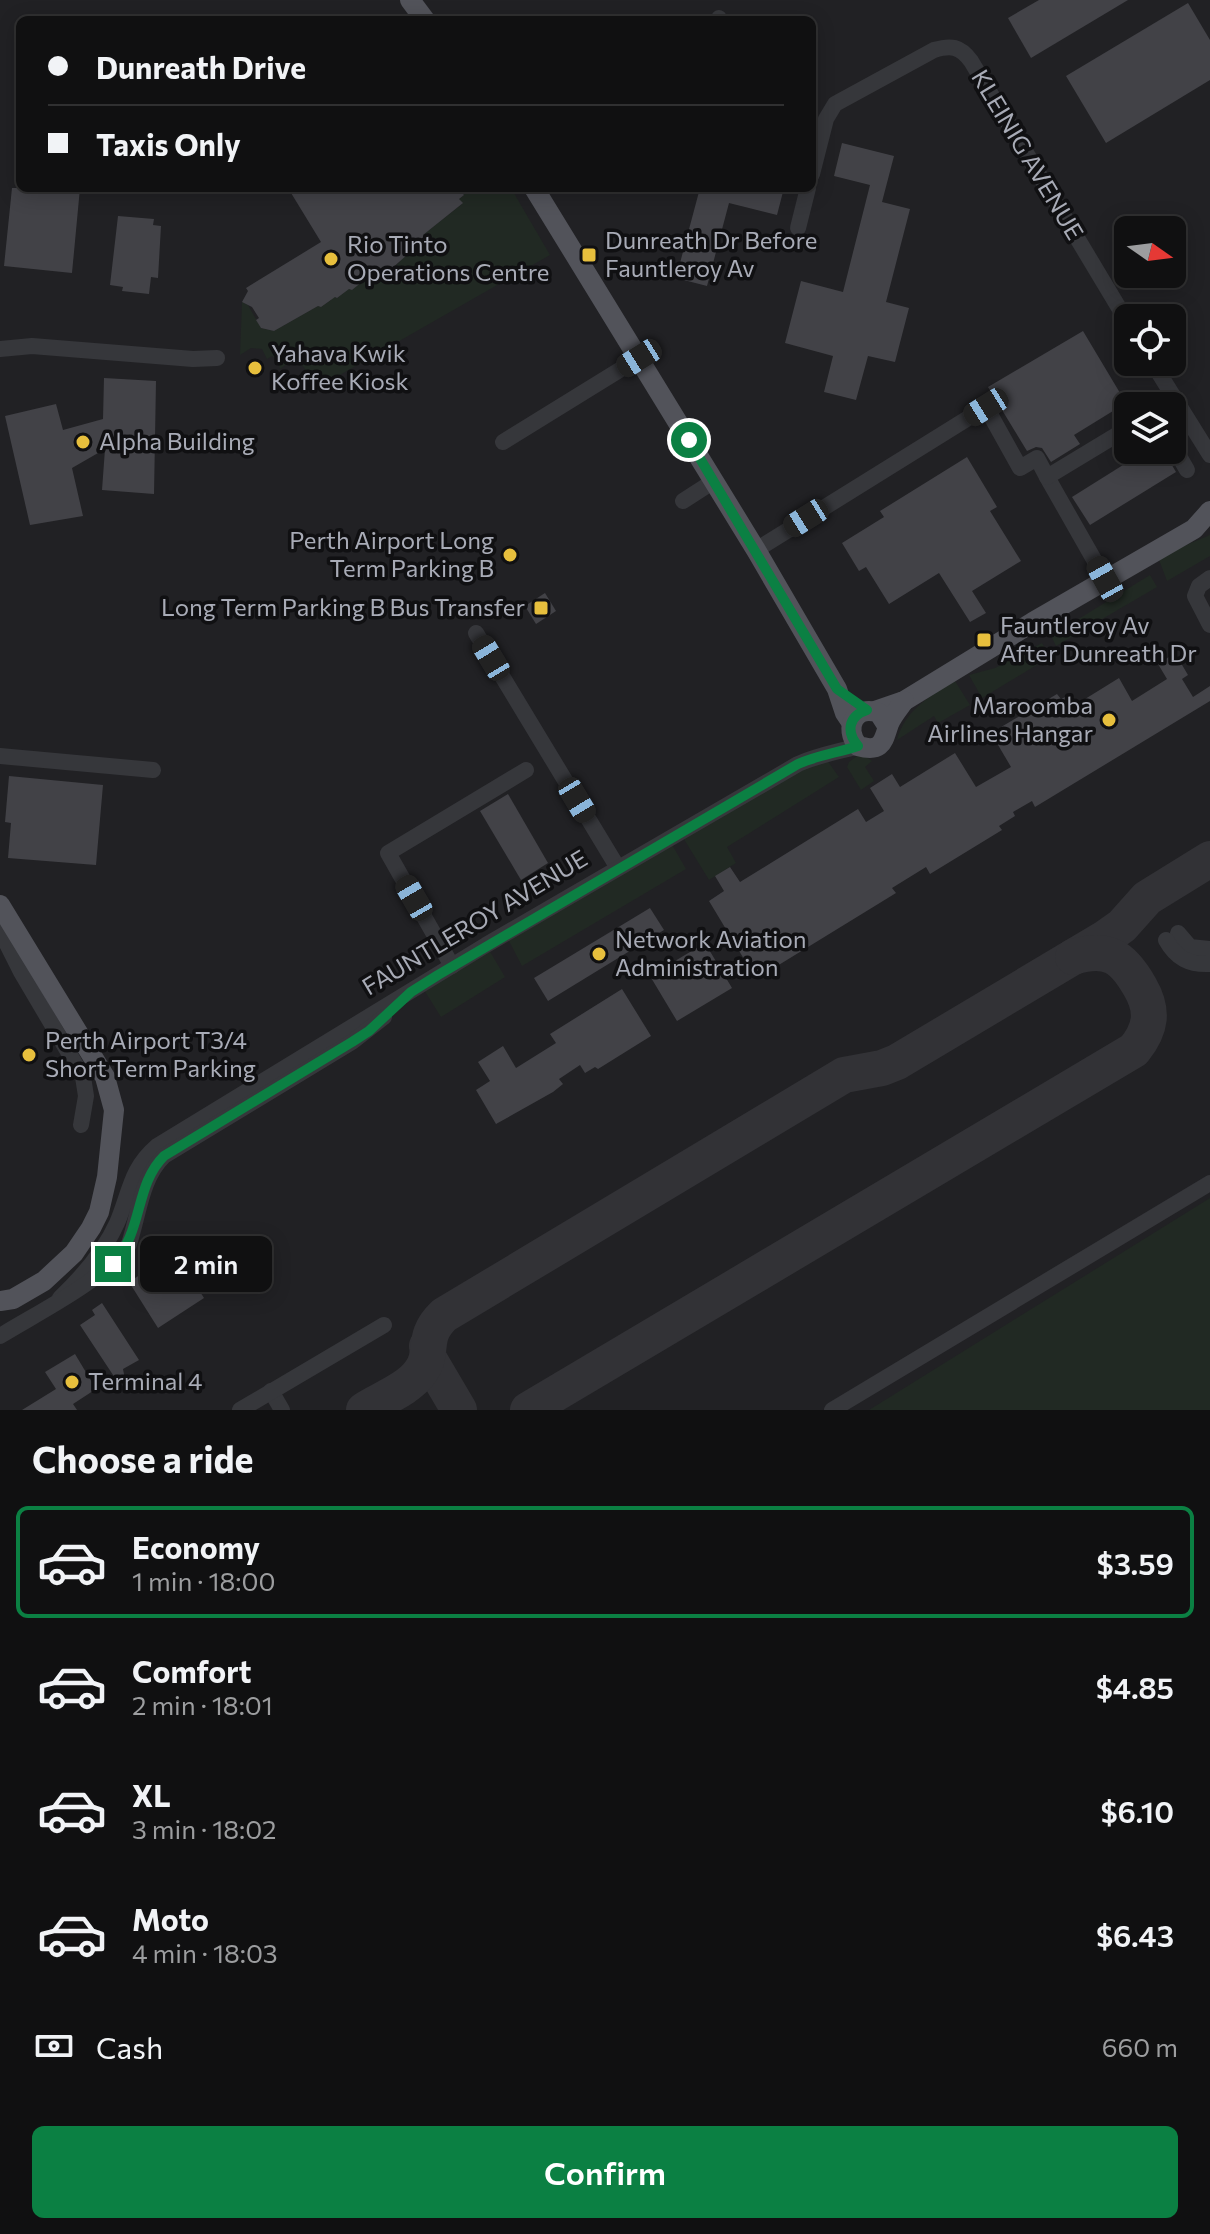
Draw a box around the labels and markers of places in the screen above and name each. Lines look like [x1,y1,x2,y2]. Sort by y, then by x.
place label: Dunreath Dr Before Fauntleroy Av [605,225,817,282]
place label: Rio Tinto Operations Centre [347,229,550,286]
marker: Dunreath Dr Before Fauntleroy Av [580,246,598,264]
marker: Rio Tinto Operations Centre [322,250,340,268]
place label: Yahava Kwik Koffee Kiosk [271,338,408,395]
marker: Yahava Kwik Koffee Kiosk [246,359,264,377]
place label: Alpha Building [99,426,255,455]
marker: Alpha Building [74,433,92,451]
place label: Perth Airport Long Term Parking B [289,525,494,582]
marker: Perth Airport Long Term Parking B [501,546,519,564]
place label: Long Term Parking B Bus Transfer [161,592,525,621]
marker: Long Term Parking B Bus Transfer [532,599,550,617]
place label: Fauntleroy Av After Dunreath Dr [1000,610,1197,667]
marker: Fauntleroy Av After Dunreath Dr [975,631,993,649]
place label: Maroomba Airlines Hangar [927,690,1093,747]
marker: Maroomba Airlines Hangar [1100,711,1118,729]
place label: Network Aviation Administration [615,924,807,981]
marker: Network Aviation Administration [590,945,608,963]
place label: Perth Airport T3/4 Short Term Parking [45,1025,256,1082]
marker: Perth Airport T3/4 Short Term Parking [20,1046,38,1064]
place label: Terminal 4 [88,1366,202,1395]
marker: Terminal 4 [63,1373,81,1391]

